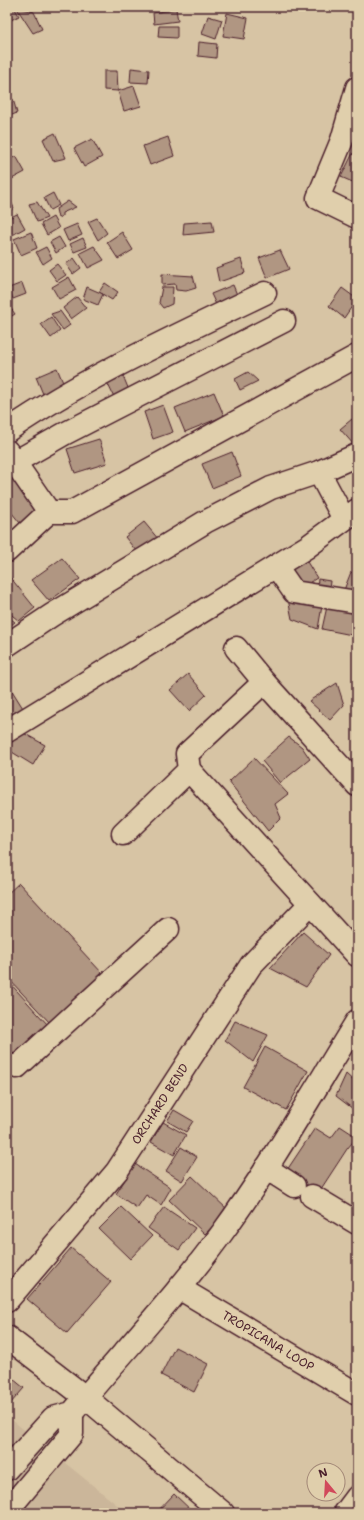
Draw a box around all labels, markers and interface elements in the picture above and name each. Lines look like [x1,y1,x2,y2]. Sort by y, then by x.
street label: ORCHARD BEND [128,1060,192,1148]
street label: TROPICANA LOOP [219,1307,317,1375]
north arrow [306,1462,346,1502]
text: N [317,1464,330,1481]

